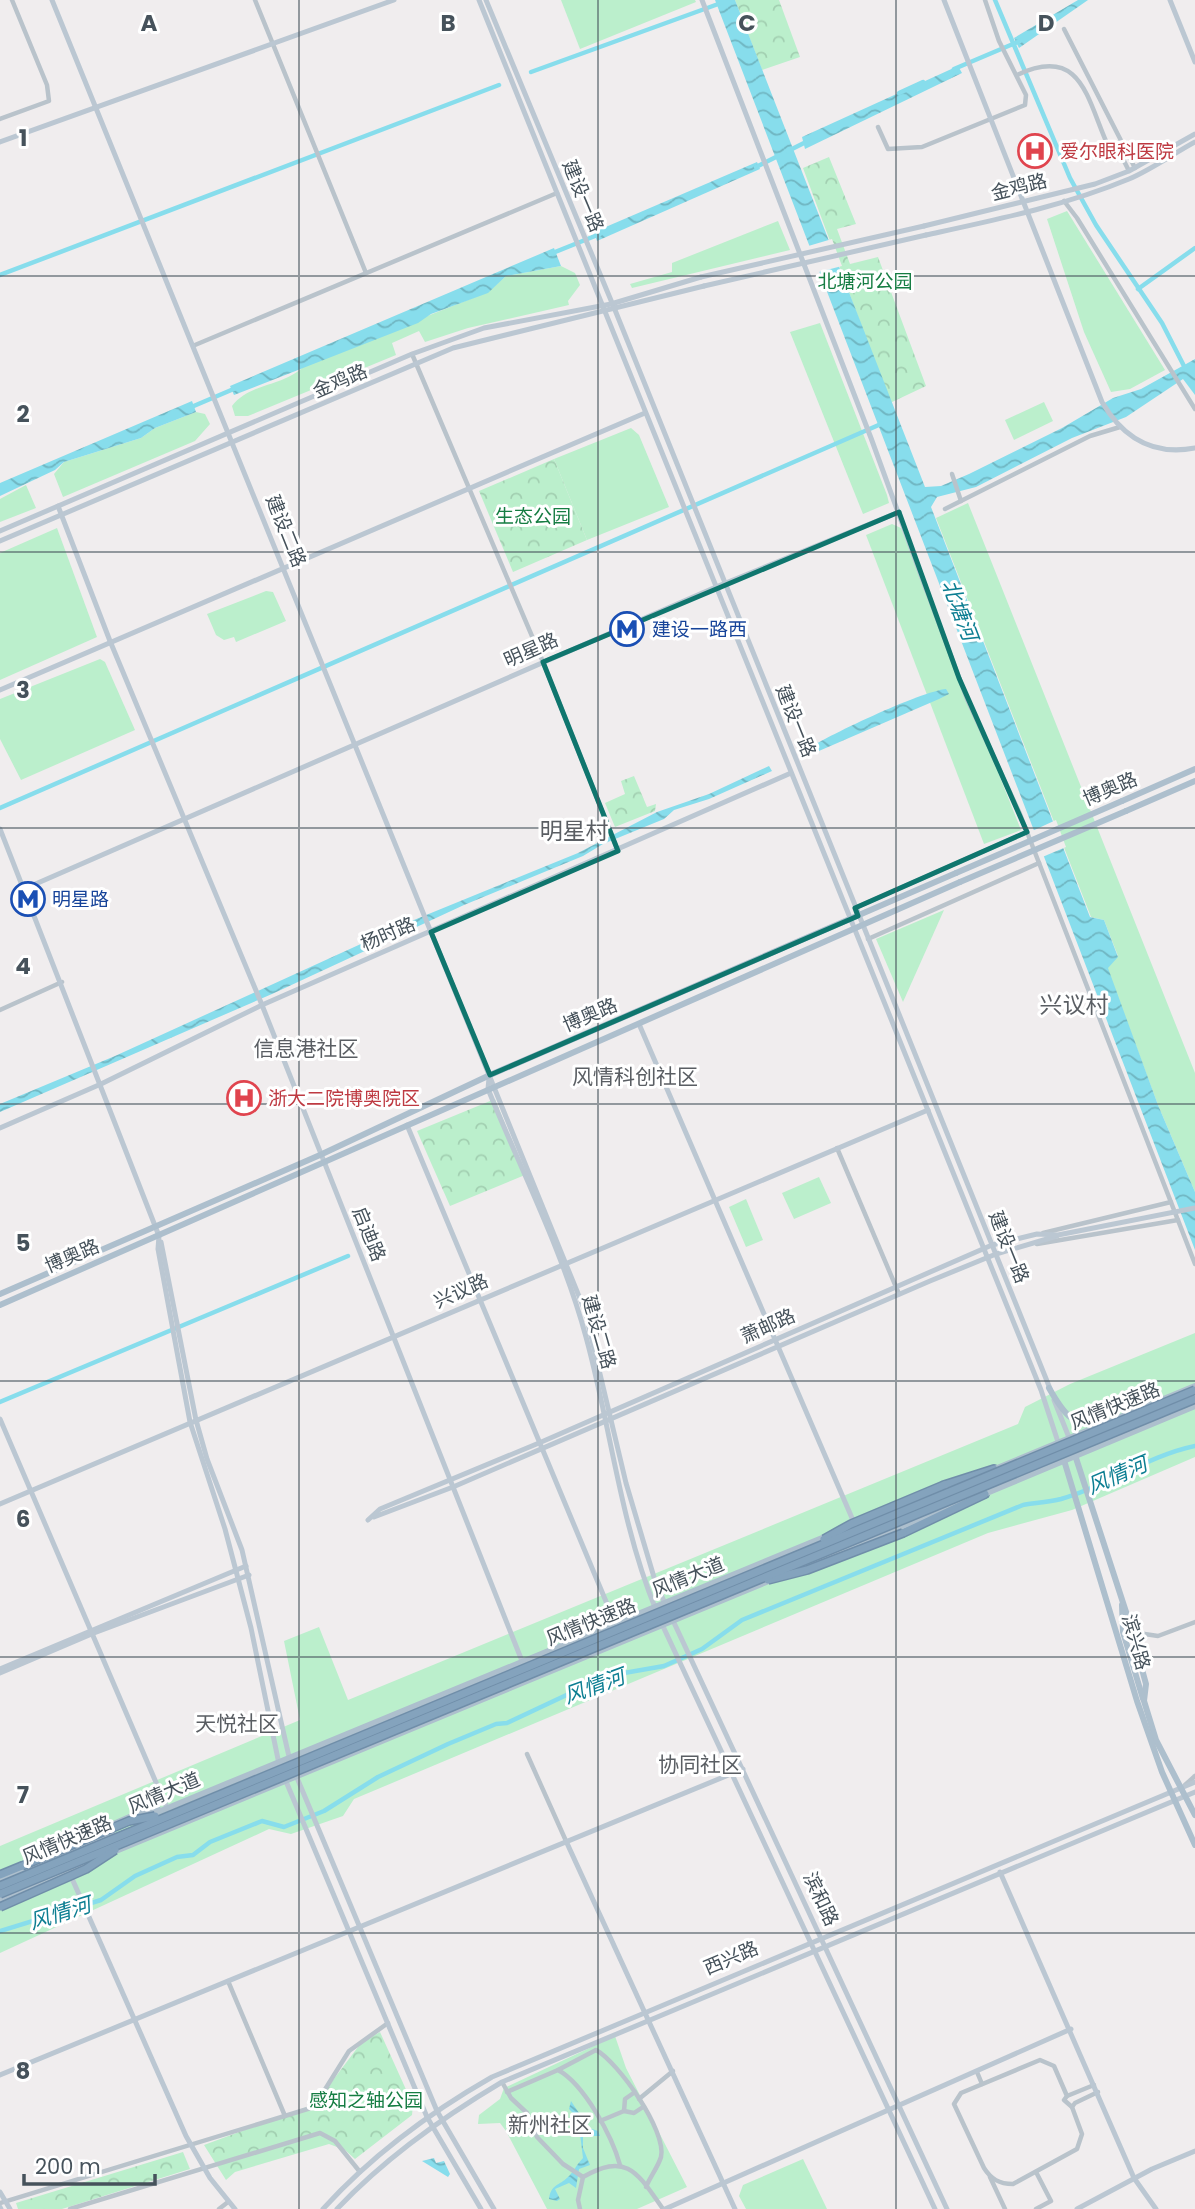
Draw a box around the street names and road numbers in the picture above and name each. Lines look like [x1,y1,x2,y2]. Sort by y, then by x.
street label: 建设一路 [556,156,610,236]
street label: 金鸡路 [988,167,1050,207]
street label: 金鸡路 [308,357,372,405]
street label: 建设二路 [259,491,313,571]
street label: 明星路 [499,626,563,674]
street label: 建设一路 [769,681,823,761]
street label: 博奥路 [1078,765,1142,813]
street label: 杨时路 [356,910,420,958]
street label: 博奥路 [558,991,622,1039]
street label: 启迪路 [346,1203,392,1265]
street label: 建设一路 [982,1207,1036,1287]
street label: 博奥路 [40,1232,104,1280]
street label: 兴议路 [429,1267,493,1315]
street label: 建设二路 [576,1292,622,1372]
street label: 萧邮路 [736,1302,800,1350]
street label: 风情快速路 [1066,1376,1164,1436]
street label: 风情大道 [648,1550,728,1604]
street label: 风情快速路 [542,1592,640,1652]
street label: 滨兴路 [1115,1611,1157,1673]
street label: 风情大道 [124,1766,204,1820]
street label: 风情快速路 [18,1809,116,1871]
street label: 滨和路 [797,1867,845,1931]
street label: 西兴路 [699,1934,763,1982]

